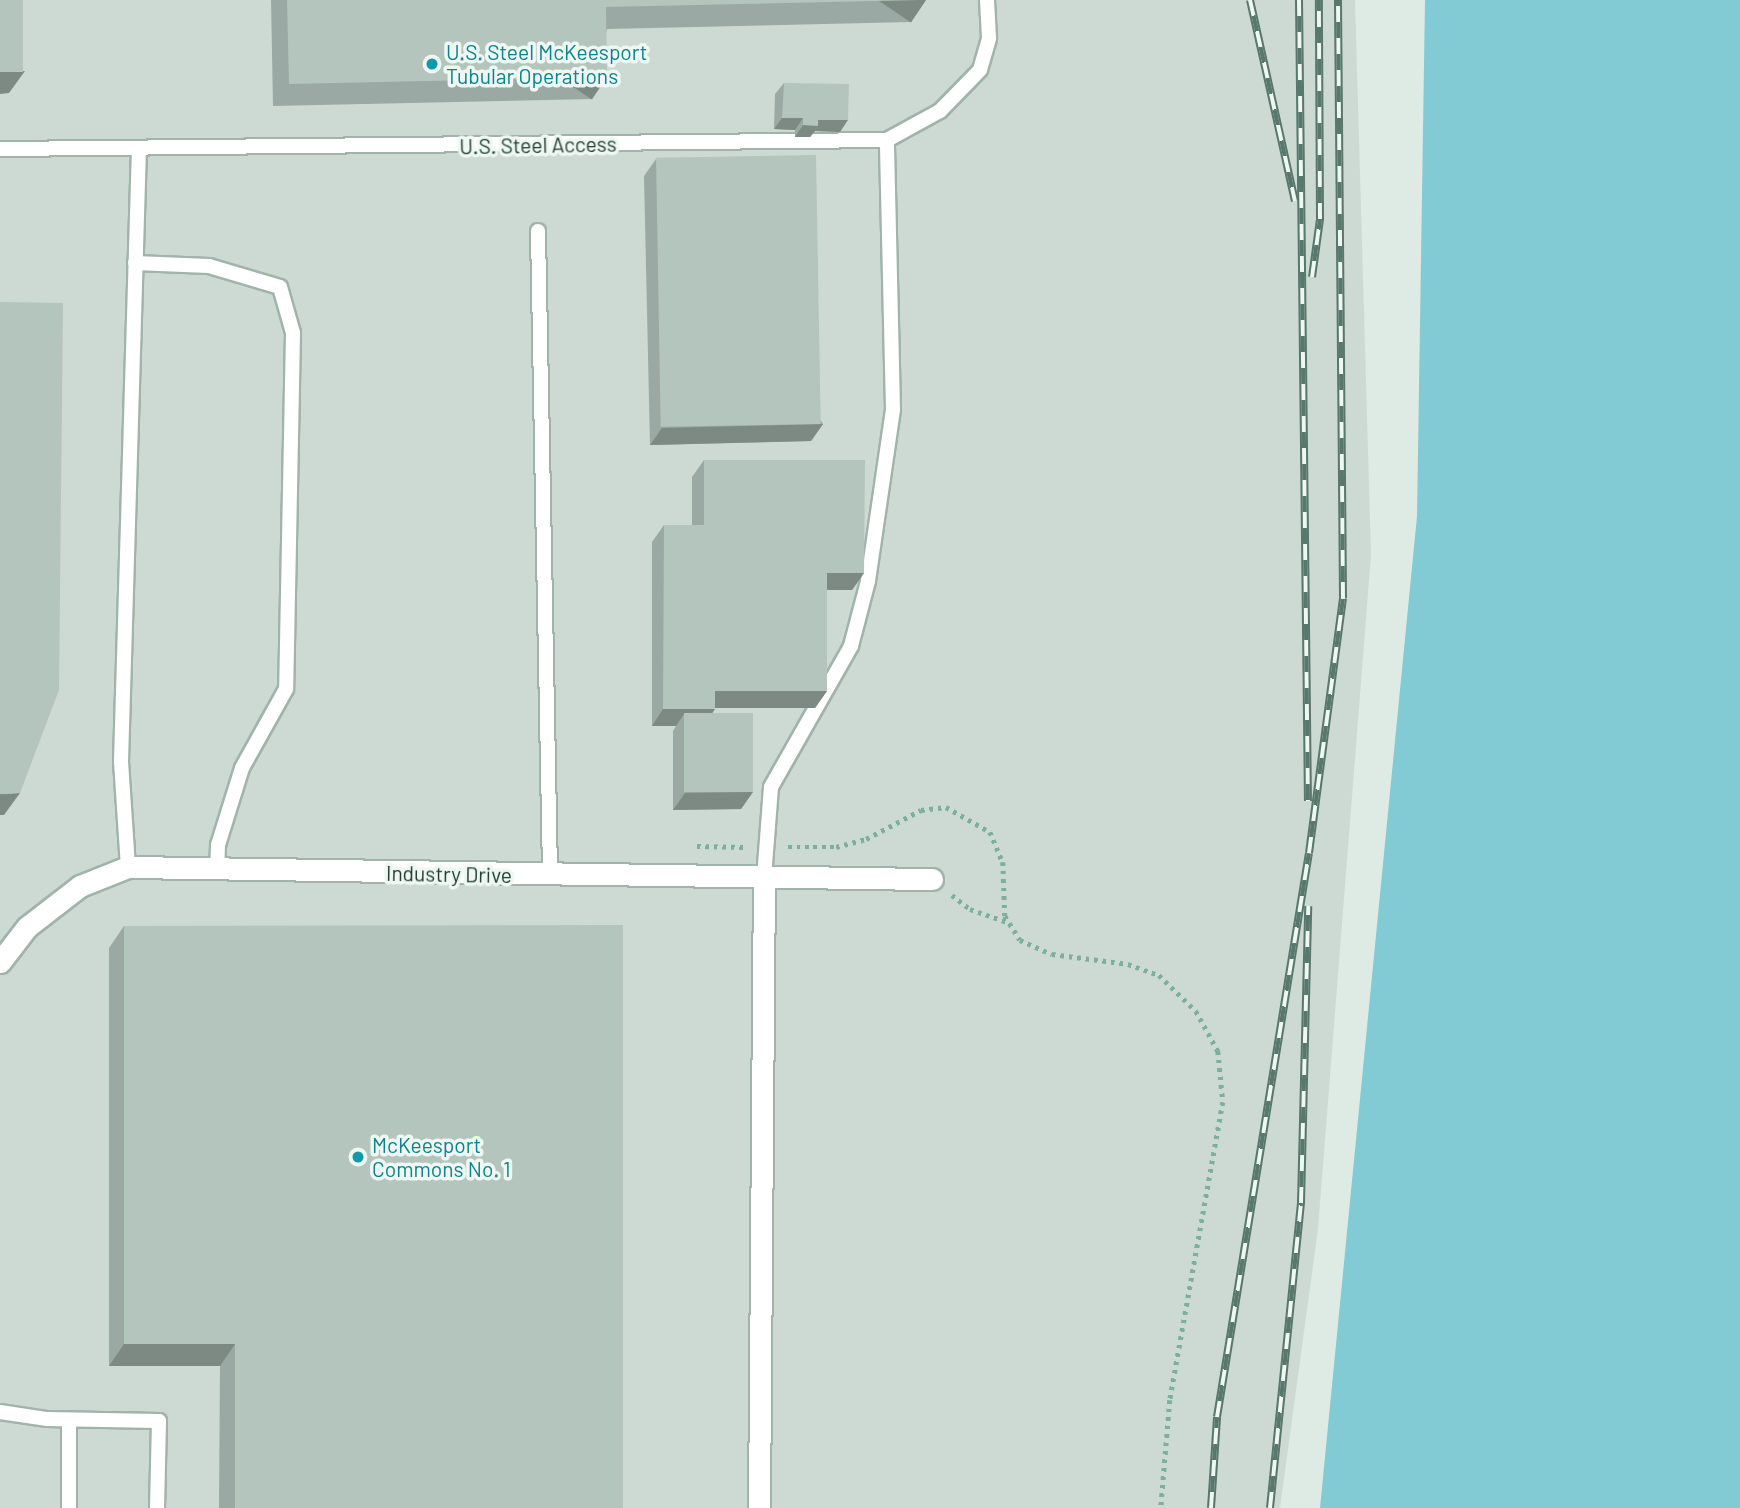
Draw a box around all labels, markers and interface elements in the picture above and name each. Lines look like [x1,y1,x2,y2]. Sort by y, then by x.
place label: U.S. Steel McKeesport Tubular Operations [446,39,647,89]
marker: U.S. Steel McKeesport Tubular Operations [424,56,440,72]
street label: U.S. Steel Access [459,131,617,159]
street label: Industry Drive [386,860,512,888]
place label: McKeesport Commons No. 1 [372,1132,511,1182]
marker: McKeesport Commons No. 1 [350,1149,366,1165]

